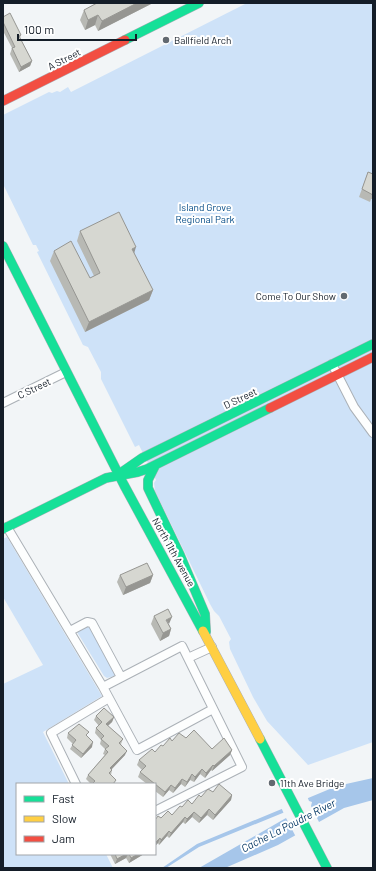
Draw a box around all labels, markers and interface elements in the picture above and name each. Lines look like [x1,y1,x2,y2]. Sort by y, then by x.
scale bar [18,16,136,42]
text: 100 m [24,22,54,36]
place label: Ballfield Arch [174,34,231,46]
marker: Ballfield Arch [161,35,171,45]
street label: A Street [46,45,83,72]
park label: Island Grove Regional Park [175,201,235,225]
place label: Come To Our Show [256,290,336,302]
marker: Come To Our Show [339,291,349,301]
street label: C Street [15,375,53,401]
street label: D Street [221,385,259,411]
street label: North 11th Avenue [150,515,198,589]
place label: 11th Ave Bridge [280,777,344,789]
marker: 11th Ave Bridge [267,778,277,788]
legend [16,783,156,855]
text: Fast [52,791,75,805]
water label: Cache La Poudre River [239,795,338,854]
text: Slow [52,811,77,825]
text: Jam [52,831,75,845]

